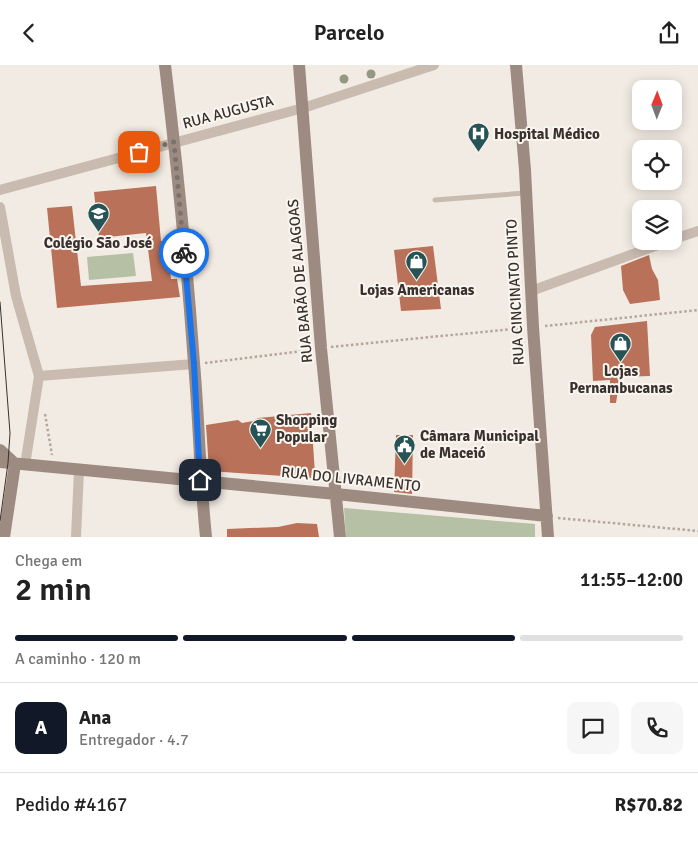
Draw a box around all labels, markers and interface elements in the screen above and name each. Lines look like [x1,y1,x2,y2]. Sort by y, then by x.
icon: back [15,19,43,47]
text: Parcelo [314,19,384,46]
icon: share [655,19,683,47]
north arrow [632,80,682,130]
map controls [632,80,682,250]
street label: RUA AUGUSTA [181,91,275,133]
hospital icon: Hospital Médico [466,122,490,153]
place label: Hospital Médico [494,125,600,143]
pin [118,131,160,173]
icon: bag [125,138,153,166]
button: locate [632,140,682,190]
street label: RUA BARÃO DE ALAGOAS [283,198,316,364]
button: layers [632,200,682,250]
school or university icon: Colégio São José [86,202,110,233]
street label: RUA CINCINATO PINTO [502,218,528,366]
courier [159,228,209,278]
place label: Colégio São José [44,234,152,252]
icon: bike [170,239,198,267]
shop icon: Lojas Americanas [405,249,429,280]
place label: Lojas Americanas [360,281,475,299]
shop icon: Lojas Pernambucanas [609,331,633,362]
place label: Lojas Pernambucanas [569,362,673,397]
place label: Shopping Popular [276,411,337,446]
supermarket icon: Shopping Popular [248,417,272,448]
place label: Câmara Municipal de Maceió [420,427,539,462]
public building icon: Câmara Municipal de Maceió [392,433,416,464]
pin [179,459,221,501]
street label: RUA DO LIVRAMENTO [280,463,422,495]
icon: home [186,466,214,494]
text: Chega em [15,551,82,571]
text: 11:55–12:00 [580,568,683,592]
text: 2 min [15,570,92,609]
text: A caminho · 120 m [15,649,141,669]
button: chat [567,702,619,754]
button: phone [631,702,683,754]
text: Ana [79,706,111,730]
text: A [35,716,47,740]
text: Entregador · 4.7 [79,730,189,750]
text: Pedido #4167 [15,793,127,817]
text: R$70.82 [615,793,683,817]

